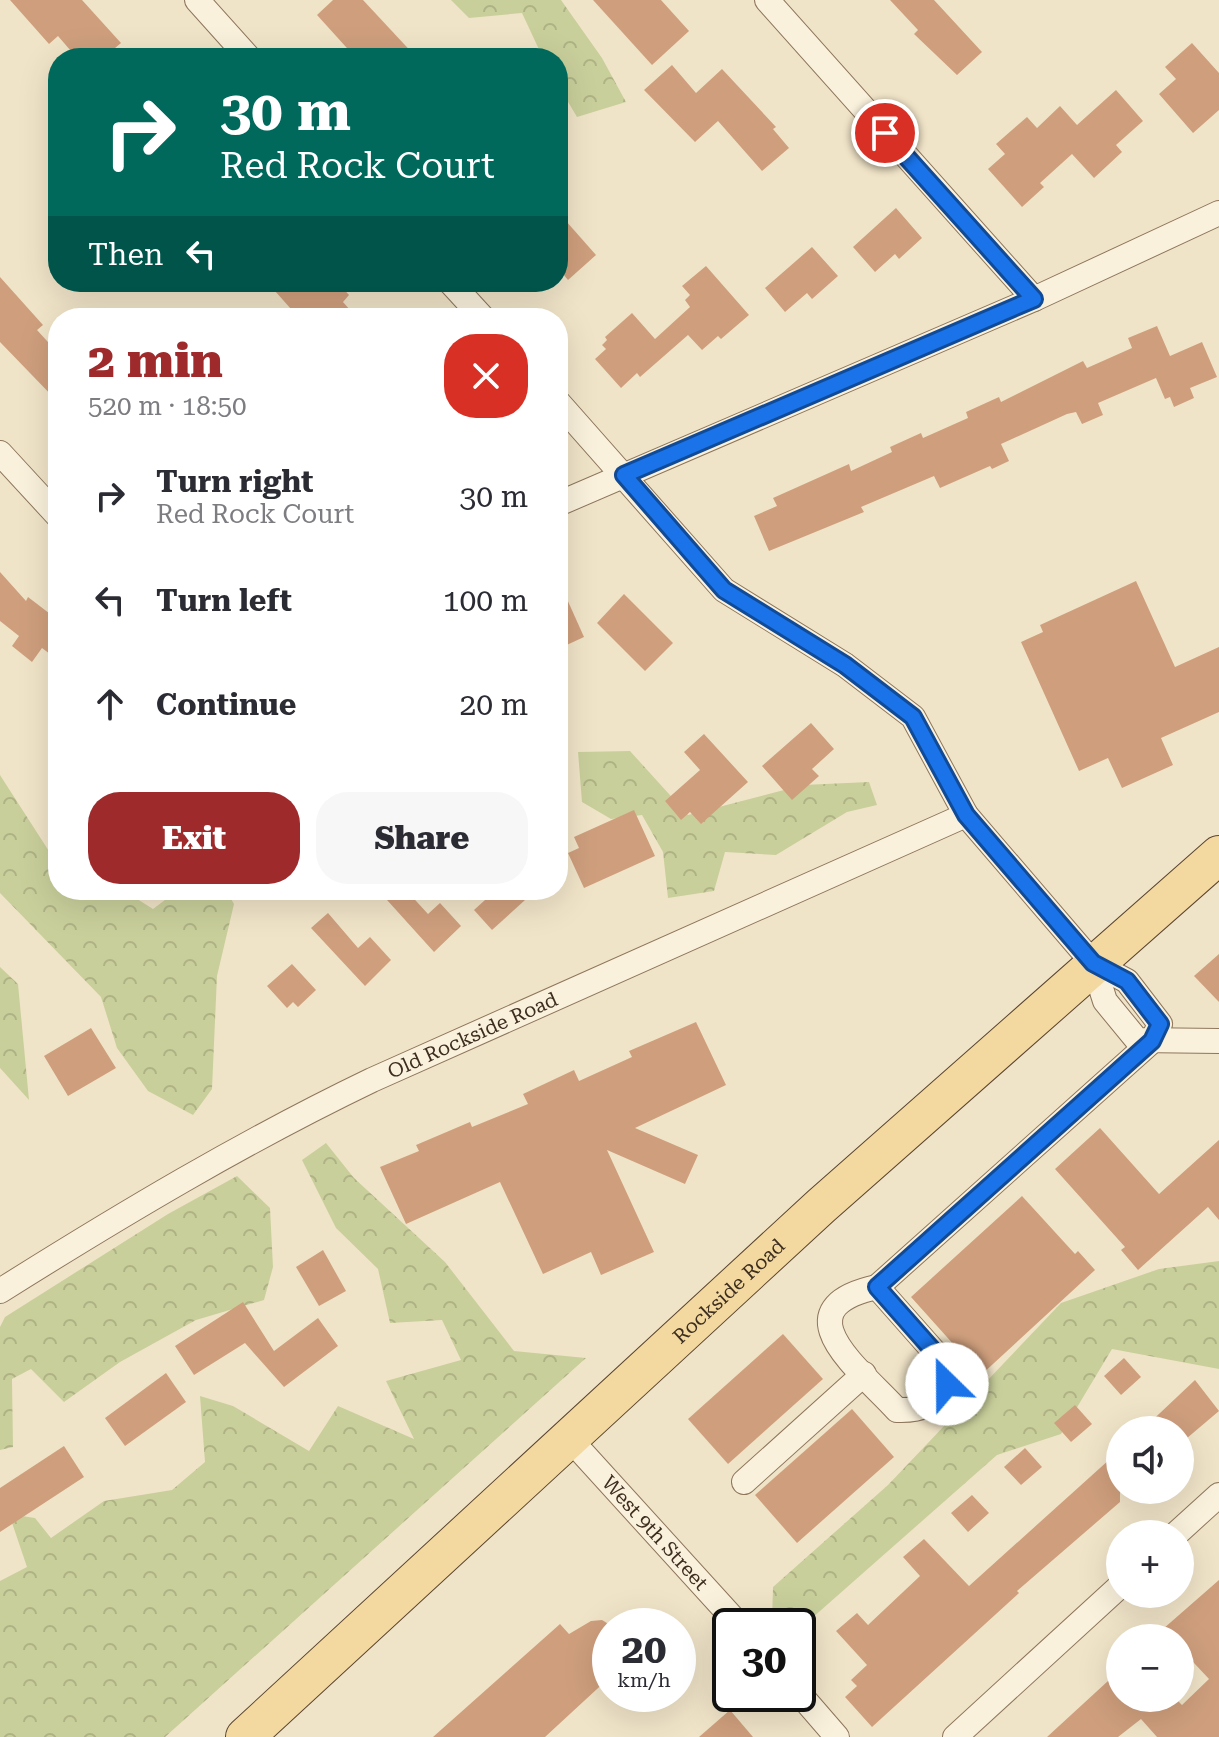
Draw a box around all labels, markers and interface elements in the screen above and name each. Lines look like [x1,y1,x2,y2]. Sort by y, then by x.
text: 30 m [220,78,351,144]
icon: right [88,80,192,184]
pin [851,99,919,167]
icon: arrive [863,111,907,155]
text: Red Rock Court [220,145,495,187]
icon: left [179,232,223,276]
text: Then [88,237,163,272]
text: 2 min [88,333,223,389]
button: close [444,334,528,418]
text: 520 m · 18:50 [88,391,247,421]
text: Turn right [156,464,313,499]
icon: right [88,474,132,518]
text: 30 m [459,479,528,514]
text: Red Rock Court [156,499,354,529]
icon: left [88,578,132,622]
text: Turn left [156,583,292,618]
text: 100 m [443,583,528,618]
icon: ahead [88,682,132,726]
text: Continue [156,687,296,722]
text: 20 m [459,687,528,722]
button: Exit [88,792,300,884]
button: Share [316,792,528,884]
street label: Old Rockside Road [384,987,561,1083]
street label: Rockside Road [668,1233,790,1348]
position arrow [905,1342,989,1426]
map controls [1106,1416,1194,1712]
button: sound [1106,1416,1194,1504]
street label: West 9th Street [597,1470,714,1595]
button: + [1106,1520,1194,1608]
speed limit sign: 30 [712,1608,816,1712]
button: − [1106,1624,1194,1712]
text: 20 [622,1626,666,1673]
text: km/h [617,1668,671,1692]

